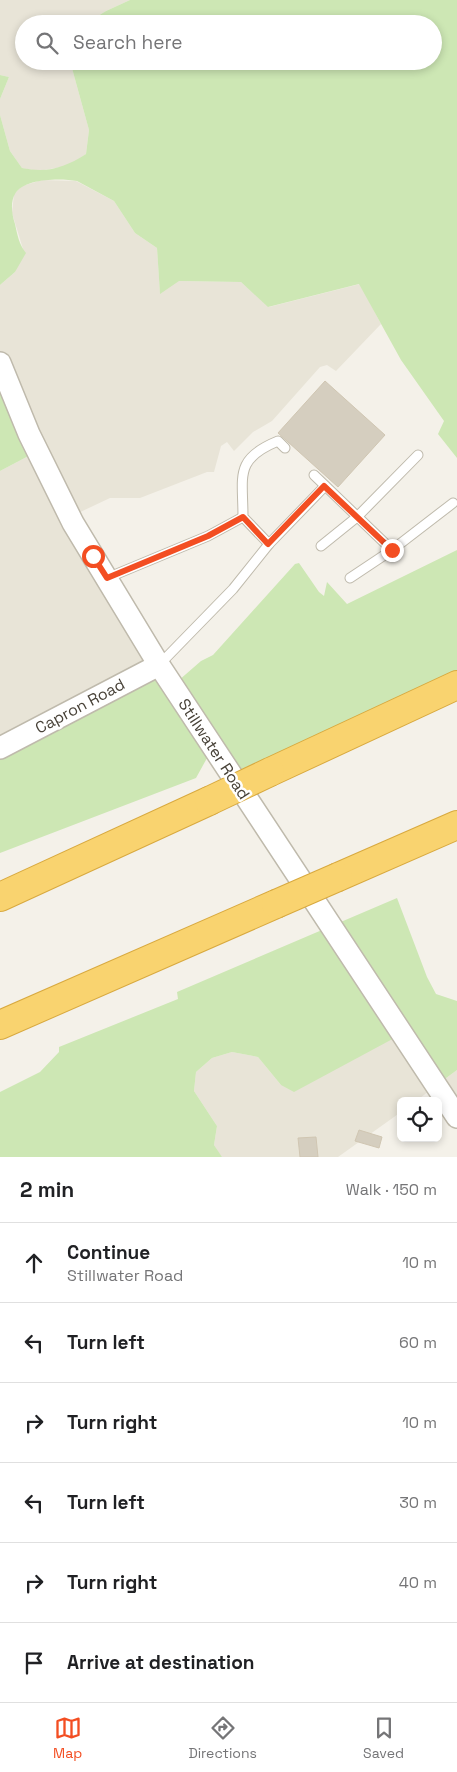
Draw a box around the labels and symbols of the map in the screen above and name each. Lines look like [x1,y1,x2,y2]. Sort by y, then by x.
route end [381,539,404,562]
route start [82,545,105,568]
street label: Capron Road [32,674,128,738]
street label: Stillwater Road [174,695,254,803]

